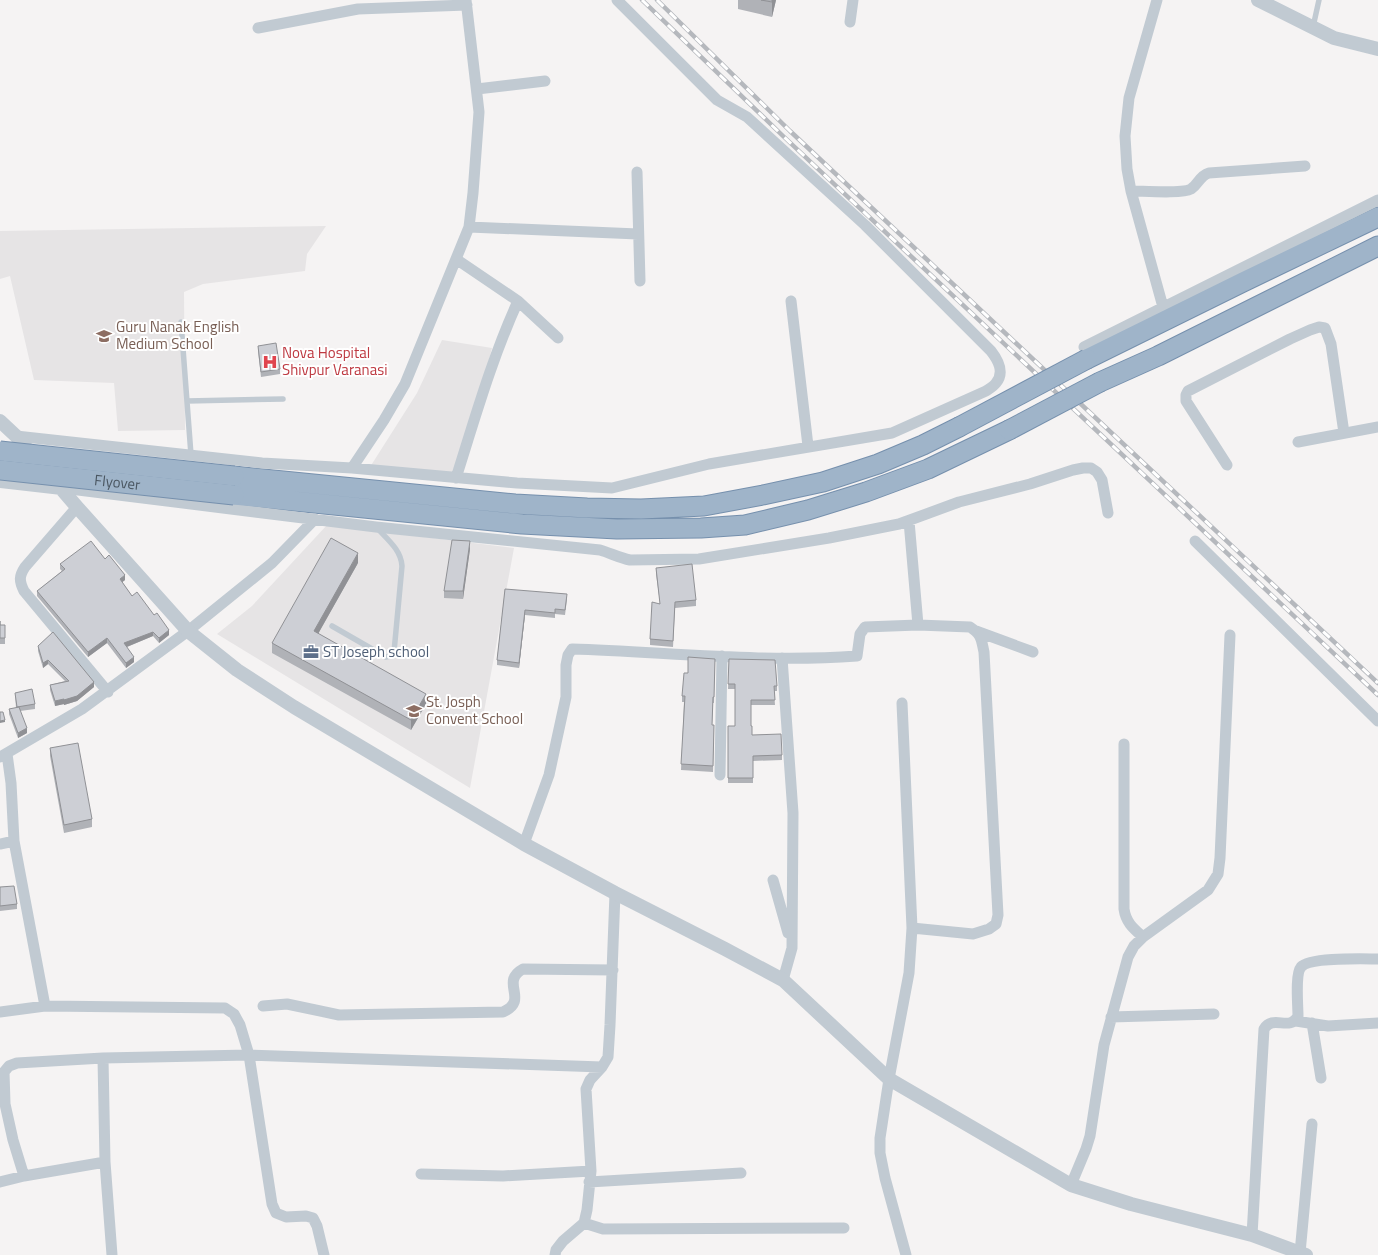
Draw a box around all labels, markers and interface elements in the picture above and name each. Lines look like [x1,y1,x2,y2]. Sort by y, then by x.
place label: Guru Nanak English Medium School [116,315,239,355]
school or university icon: Guru Nanak English Medium School [95,327,113,345]
place label: Nova Hospital Shivpur Varanasi [282,341,387,381]
hospital icon: Nova Hospital Shivpur Varanasi [261,353,279,371]
street label: Flyover [93,468,142,496]
place label: ST Joseph school [323,640,429,663]
office icon: ST Joseph school [302,643,320,661]
place label: St. Josph Convent School [426,690,523,730]
school or university icon: St. Josph Convent School [405,702,423,720]

